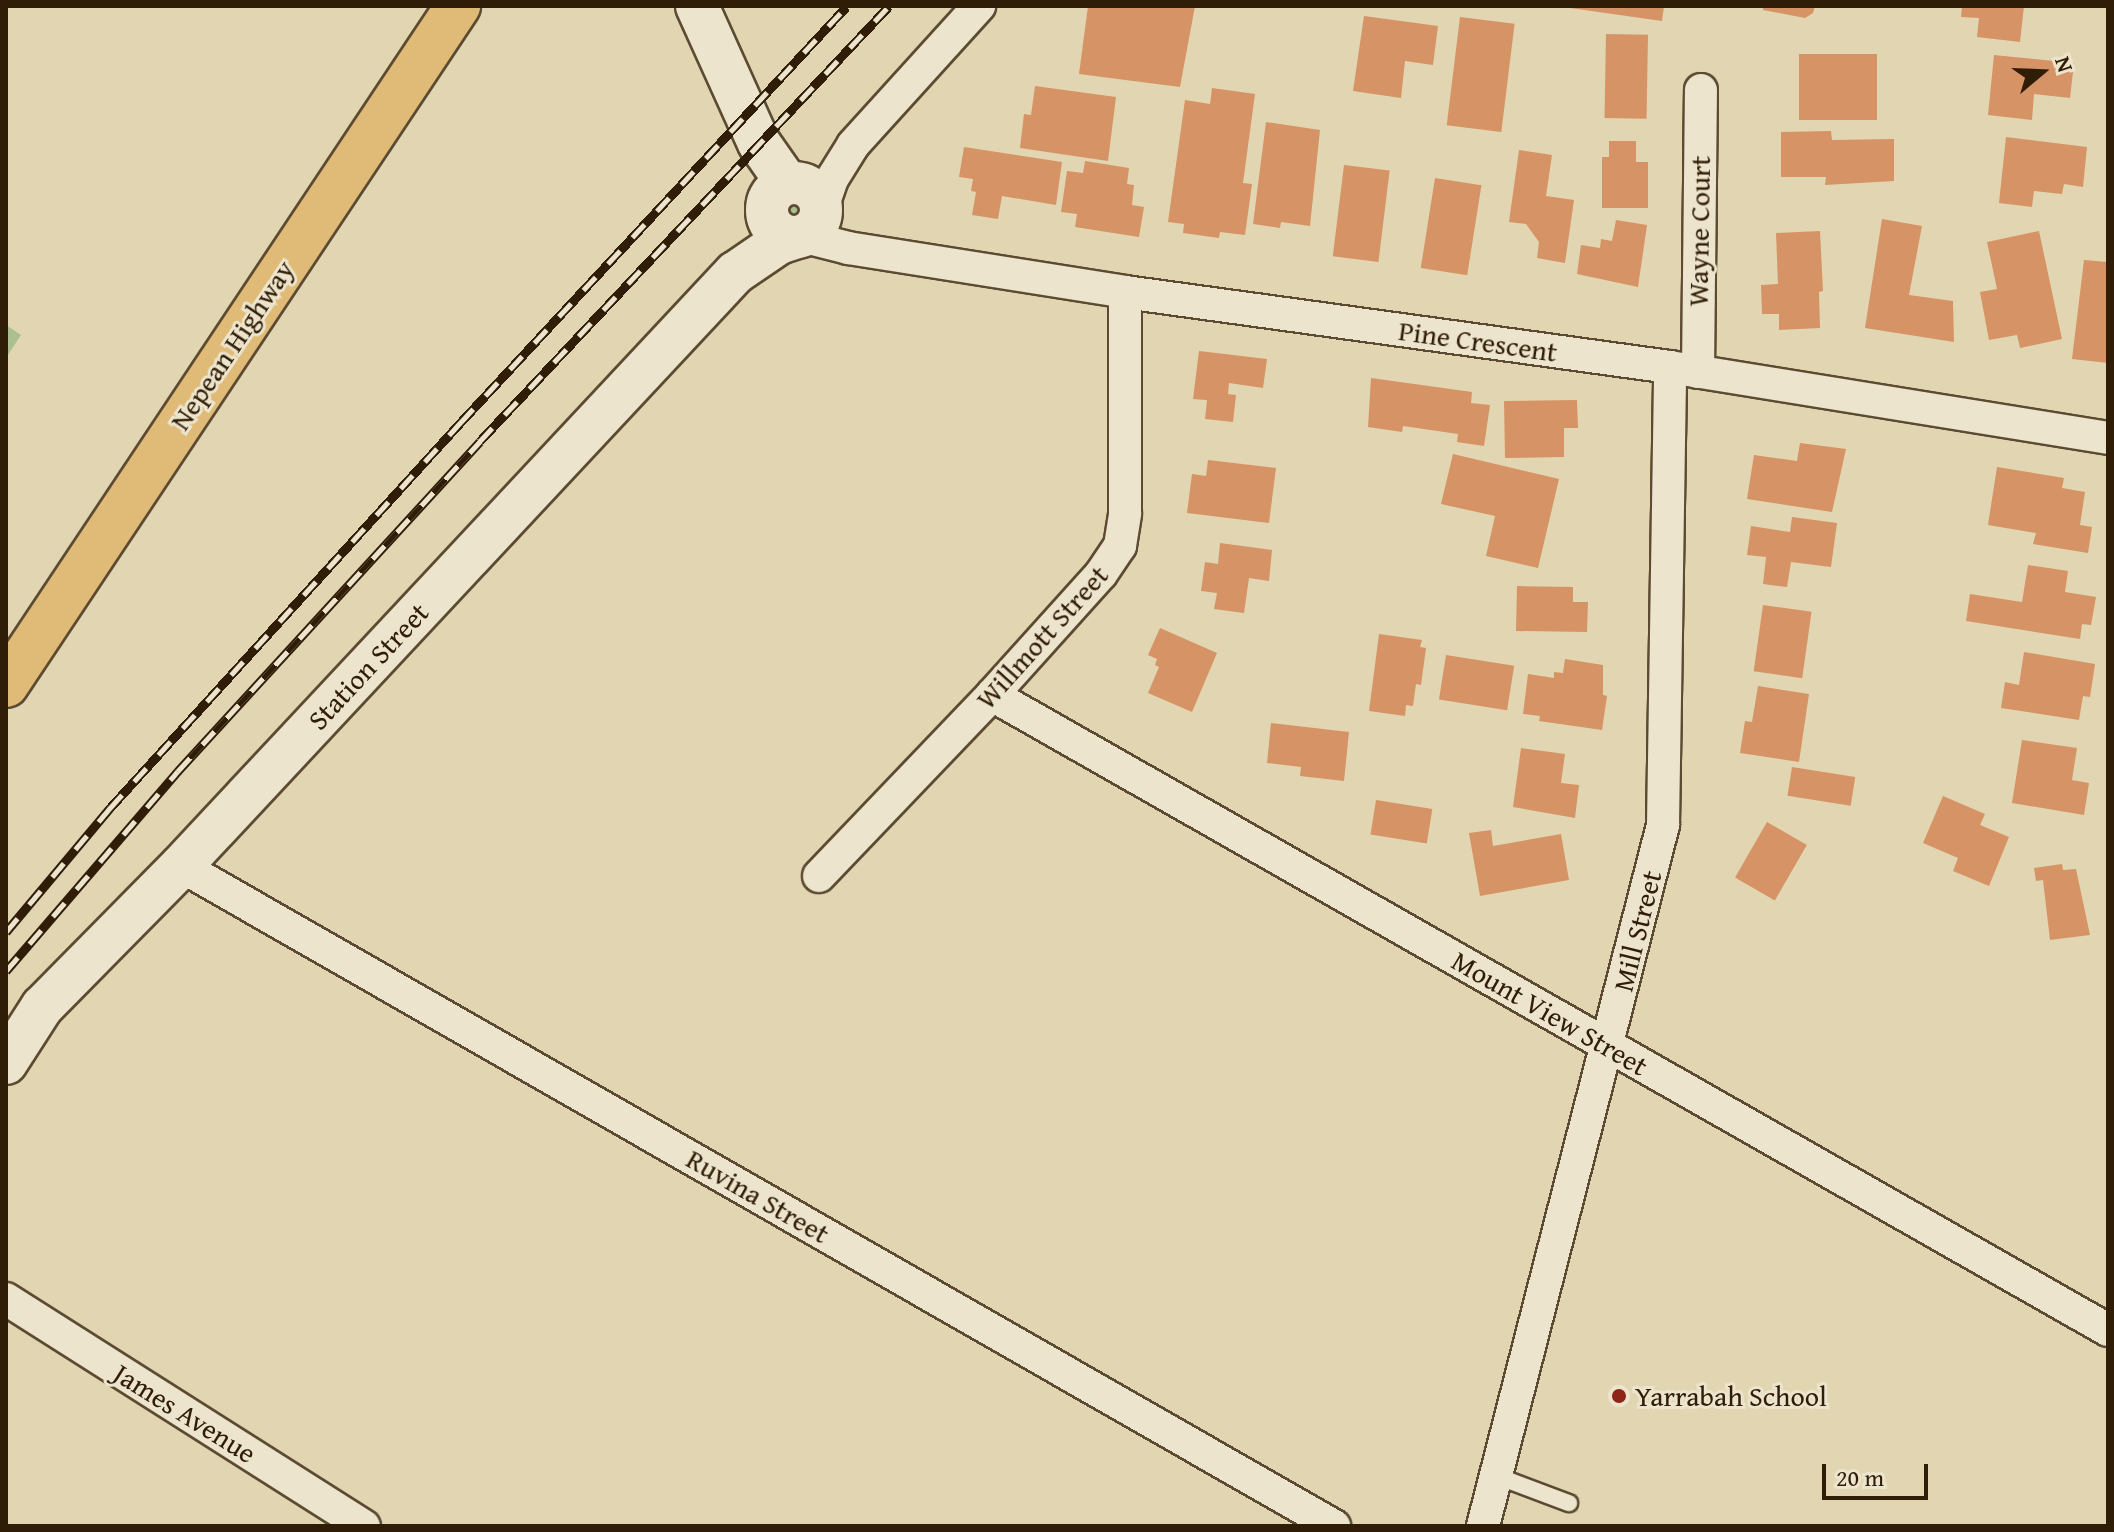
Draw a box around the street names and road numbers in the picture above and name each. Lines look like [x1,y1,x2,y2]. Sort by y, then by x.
street label: Wayne Court [1681,155,1717,307]
street label: Nepean Highway [163,254,301,436]
street label: Pine Crescent [1397,313,1559,369]
street label: Willmott Street [969,558,1115,716]
street label: Station Street [301,595,435,737]
street label: Mill Street [1606,867,1668,995]
street label: Mount View Street [1446,943,1654,1083]
street label: Ruvina Street [681,1142,835,1250]
street label: James Avenue [108,1356,262,1470]

